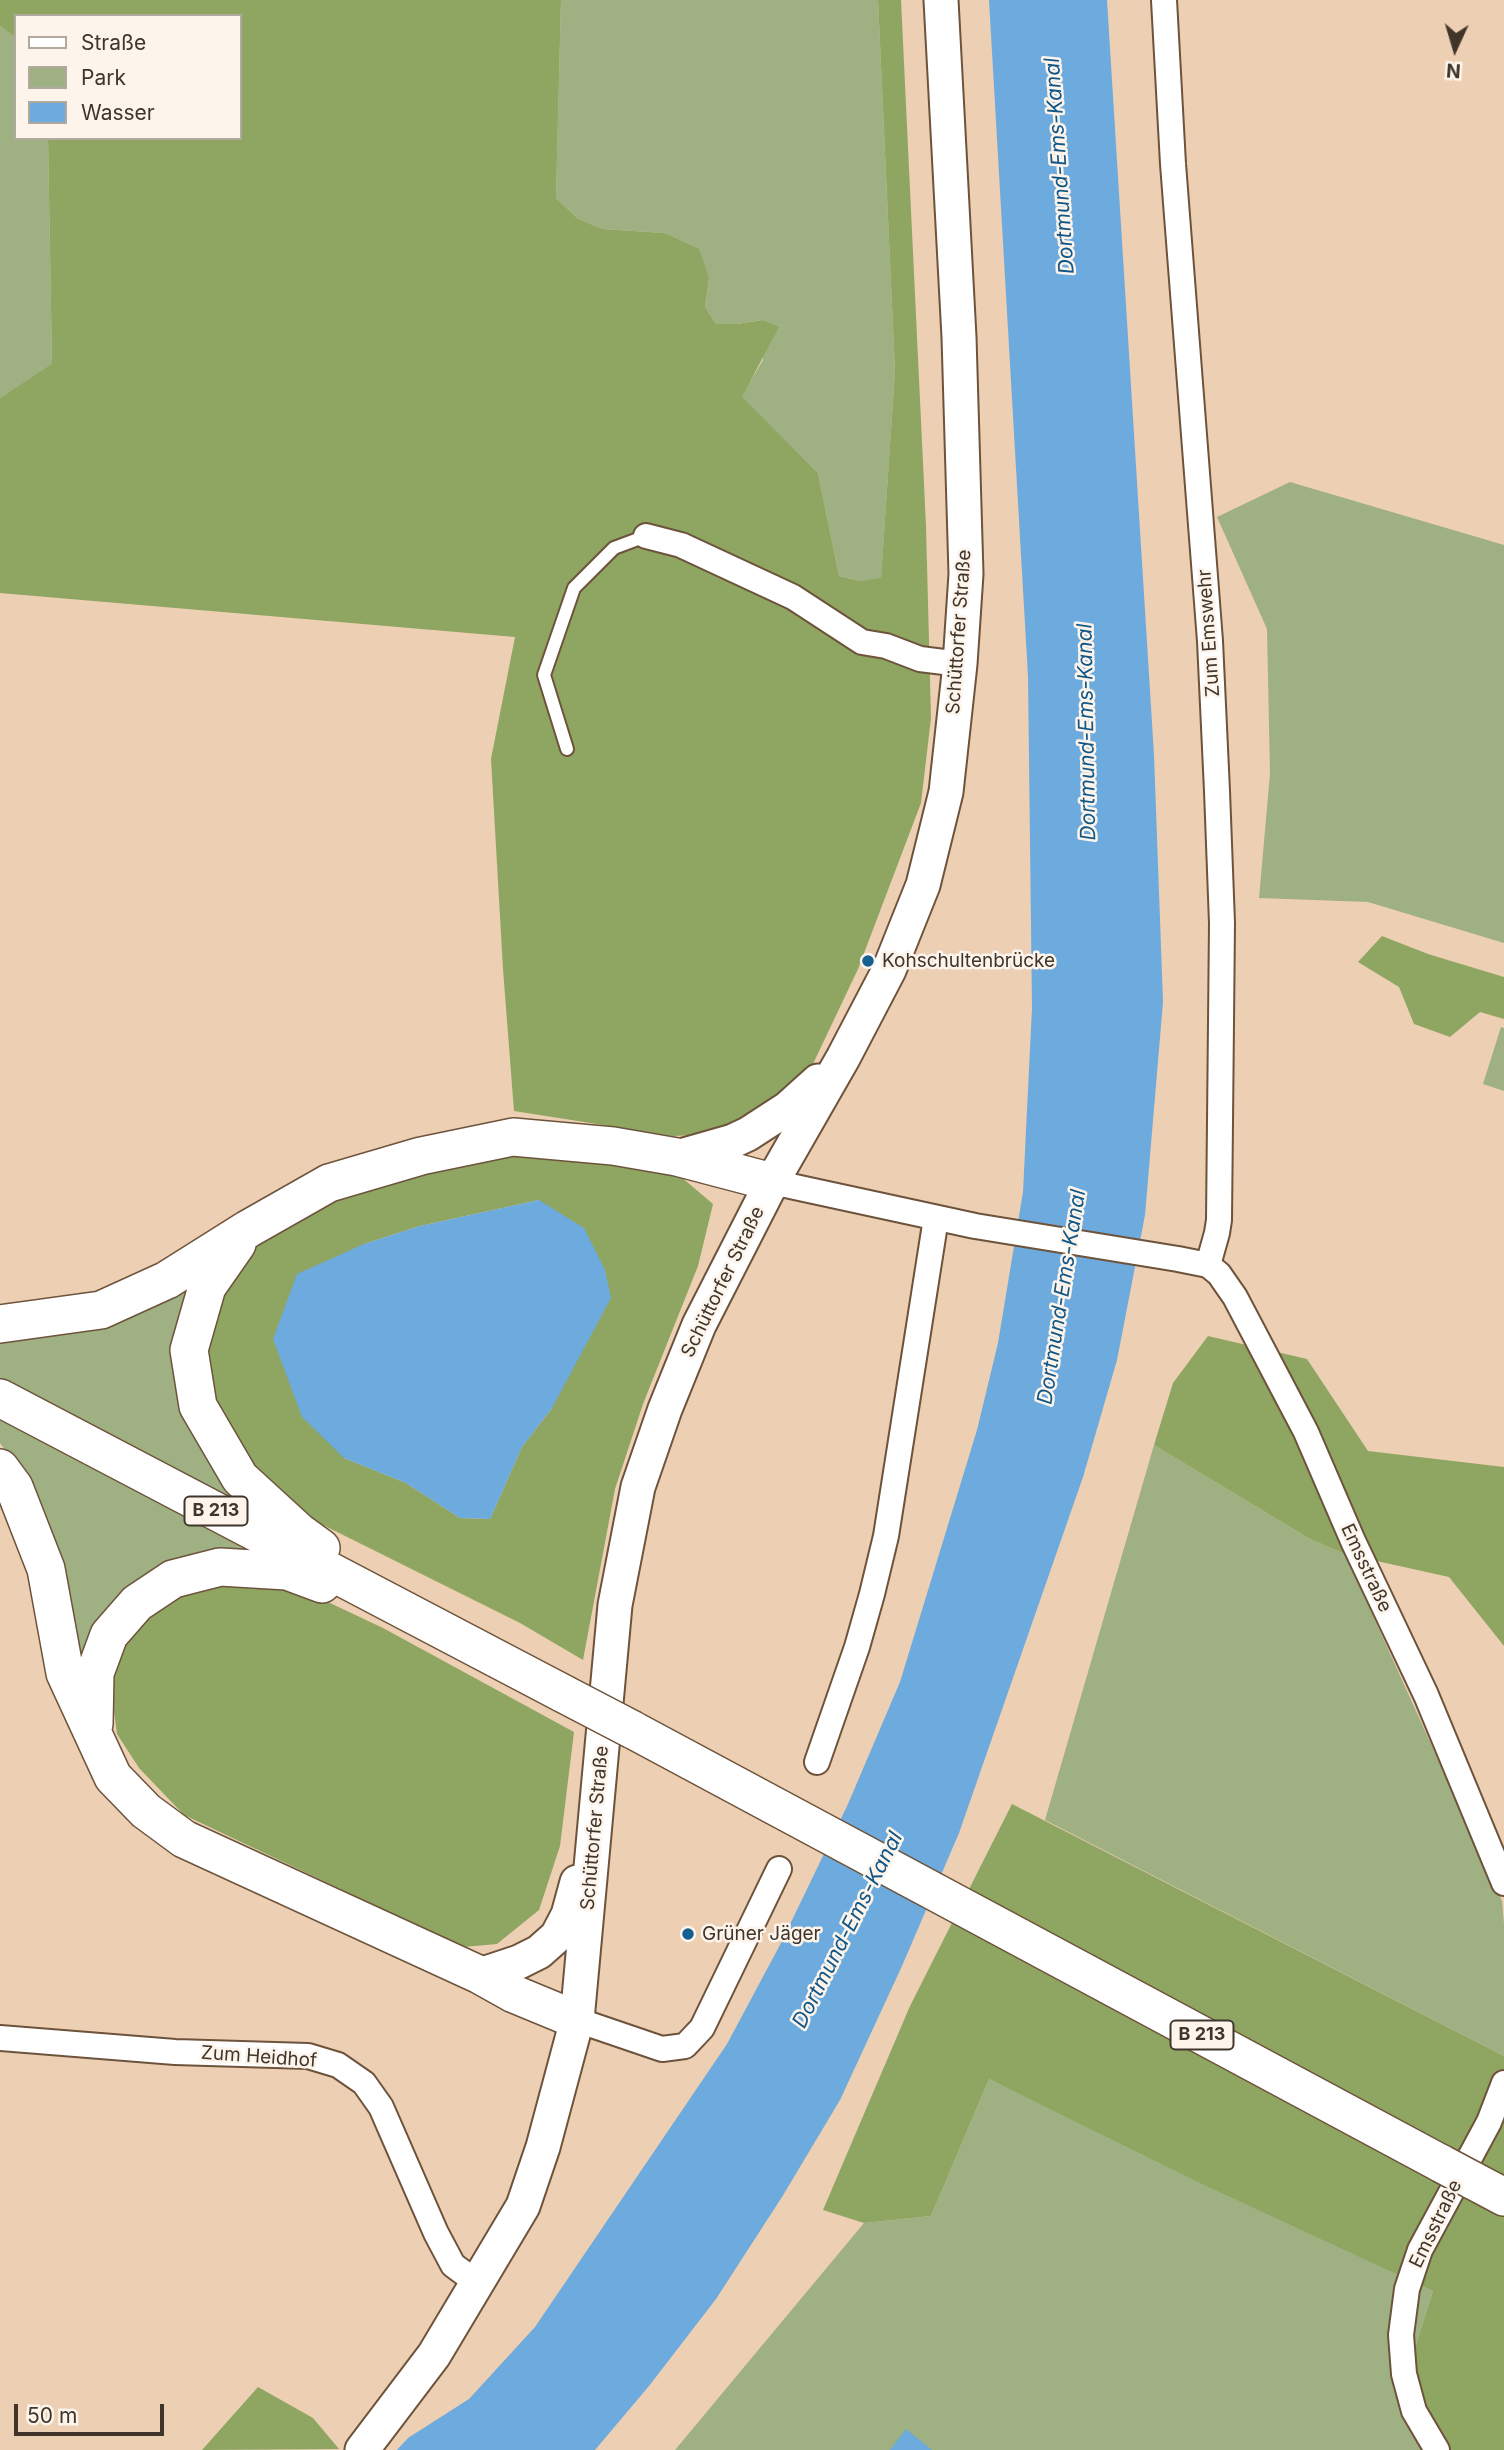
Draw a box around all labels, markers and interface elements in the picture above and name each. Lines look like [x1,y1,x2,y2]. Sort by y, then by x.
legend [14,14,242,140]
north arrow [1420,14,1490,84]
text: Straße [81,30,146,55]
water label: Dortmund-Ems-Kanal [1040,57,1080,275]
text: N [1445,58,1462,82]
text: Park [81,65,126,90]
text: Wasser [81,100,155,125]
street label: Schüttorfer Straße [942,549,976,715]
street label: Zum Emswehr [1193,568,1225,698]
water label: Dortmund-Ems-Kanal [1073,623,1101,841]
place label: Kohschultenbrücke [882,950,1055,972]
marker: Kohschultenbrücke [860,953,876,969]
water label: Dortmund-Ems-Kanal [1033,1188,1091,1406]
street label: Schüttorfer Straße [677,1203,769,1361]
road number: B 213 [184,1496,248,1526]
street label: Emsstraße [1336,1520,1396,1616]
street label: Schüttorfer Straße [576,1745,614,1911]
water label: Dortmund-Ems-Kanal [788,1828,908,2032]
place label: Grüner Jäger [702,1923,821,1945]
marker: Grüner Jäger [680,1926,696,1942]
road number: B 213 [1170,2021,1234,2050]
street label: Zum Heidhof [200,2042,318,2072]
street label: Emsstraße [1405,2176,1467,2272]
scale bar [18,2390,168,2434]
text: 50 m [27,2403,77,2428]

